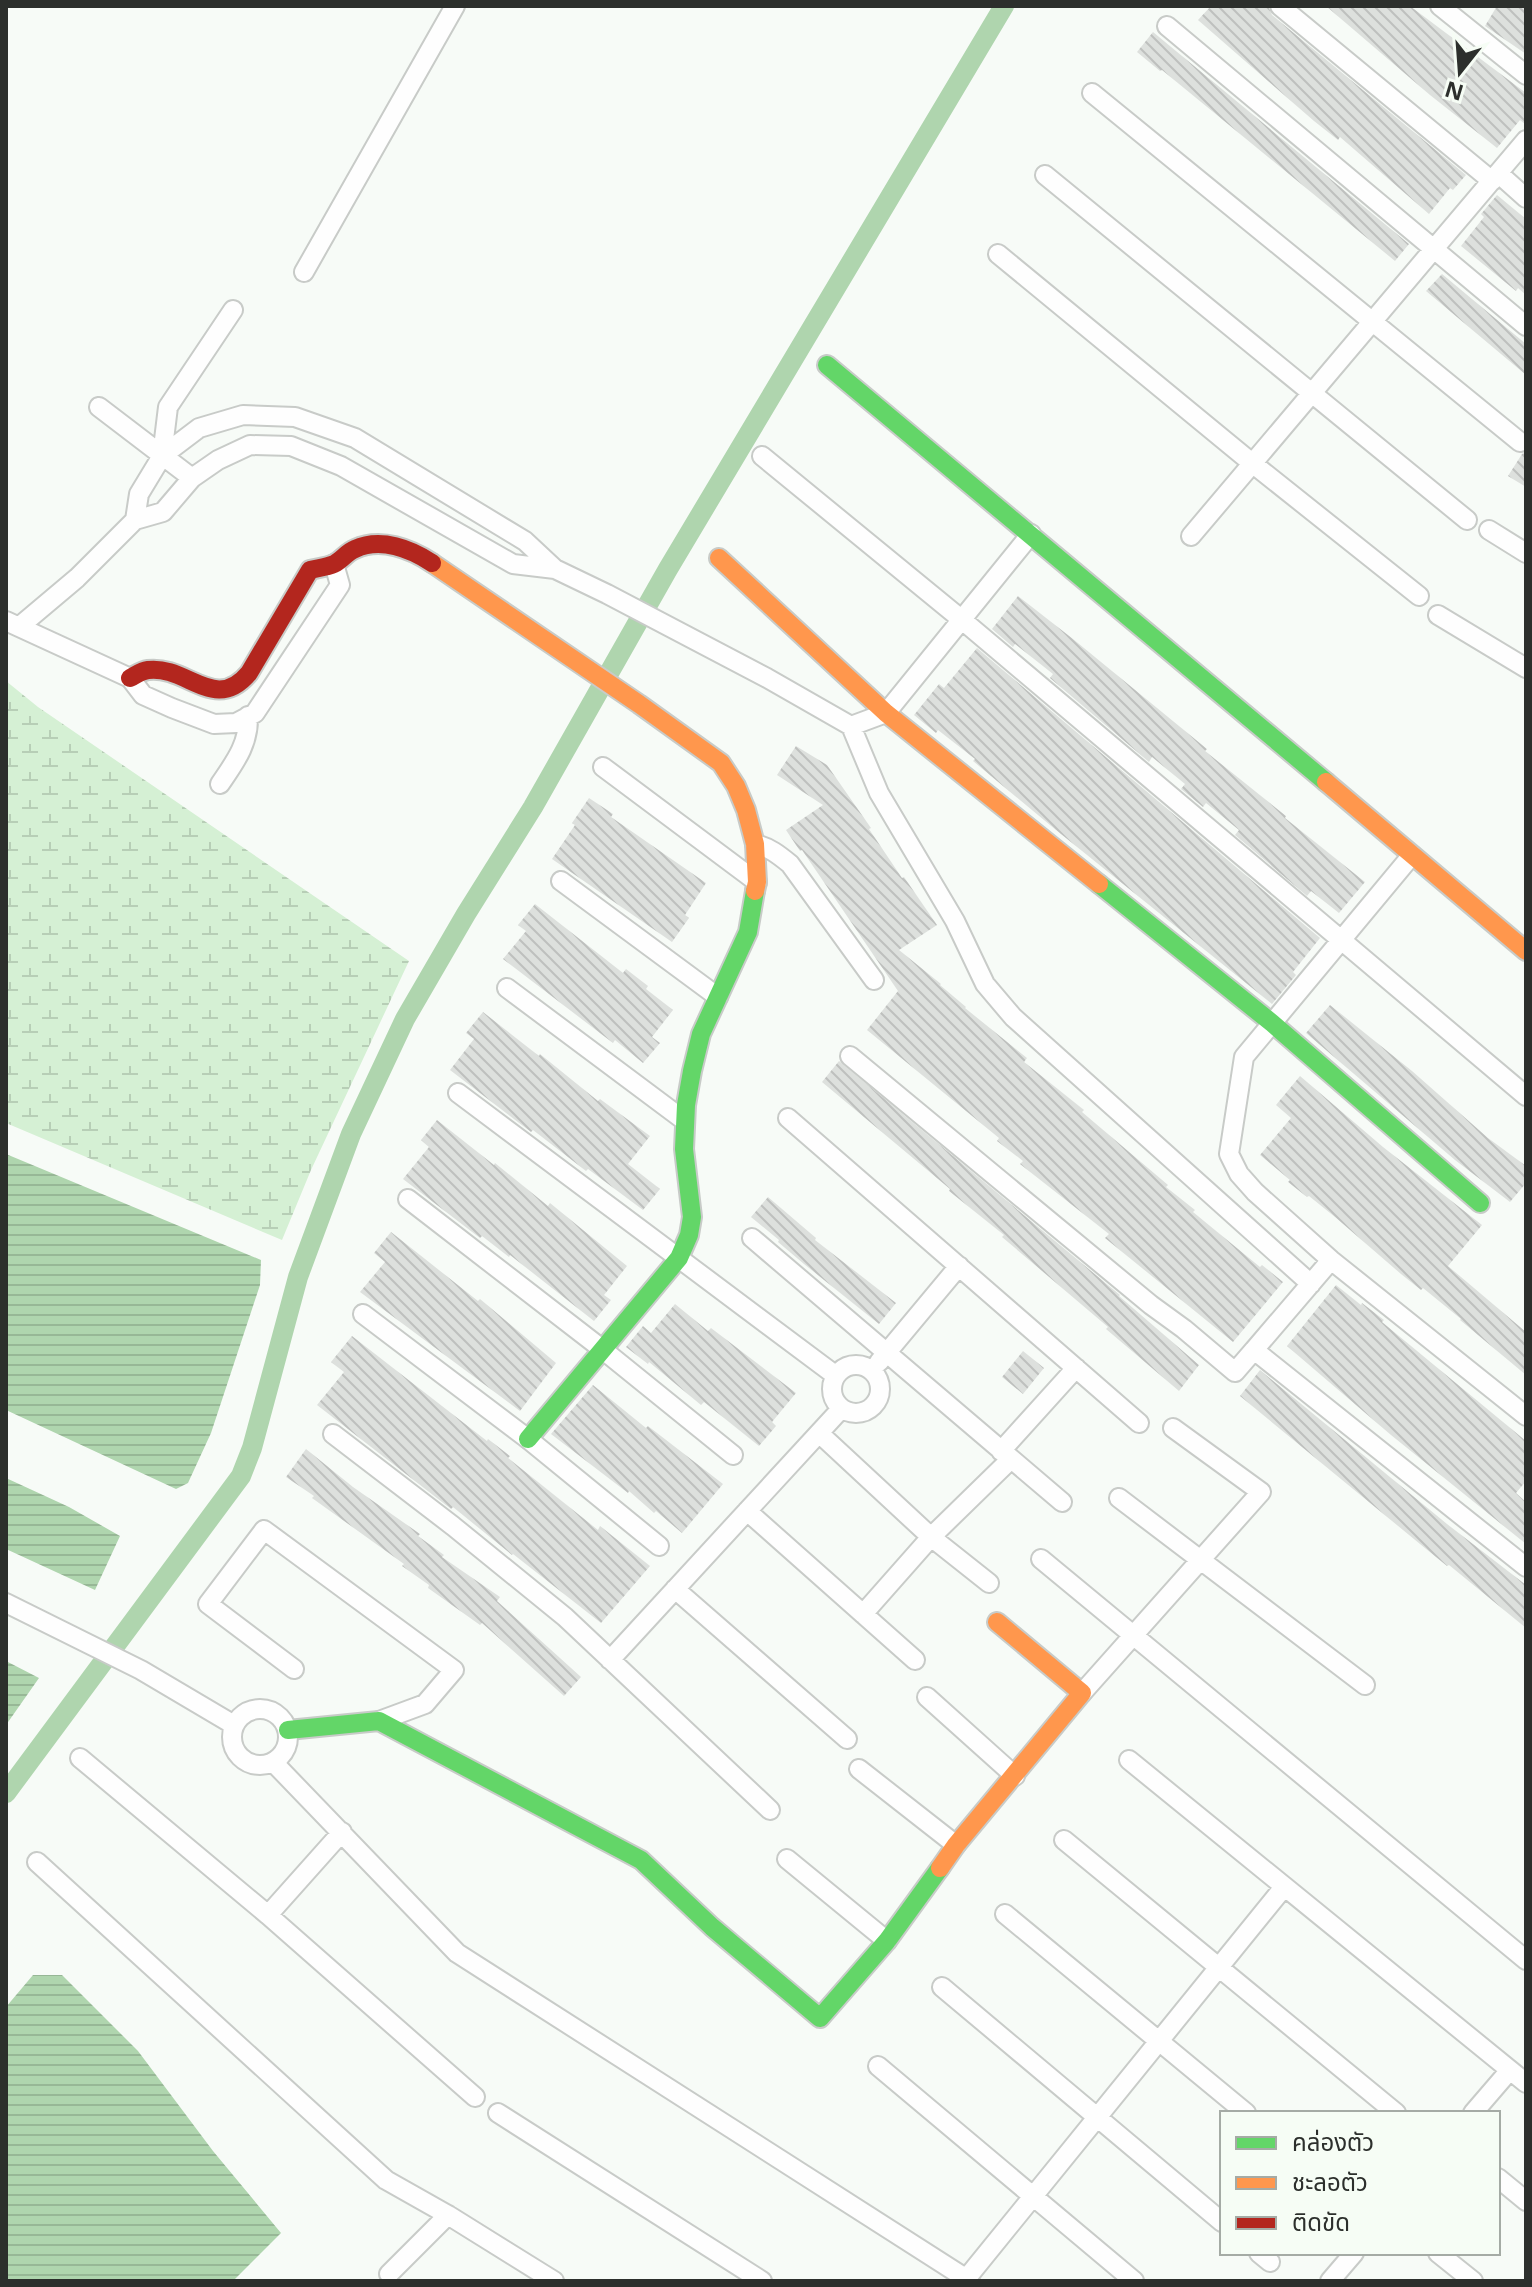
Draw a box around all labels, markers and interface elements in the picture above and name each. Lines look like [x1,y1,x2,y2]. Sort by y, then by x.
north arrow [1420,32,1500,112]
text: N [1441,75,1467,109]
legend [1220,2111,1500,2255]
text: คล่องตัว [1292,2125,1374,2158]
text: ชะลอตัว [1292,2165,1368,2198]
text: ติดขัด [1292,2205,1350,2238]

